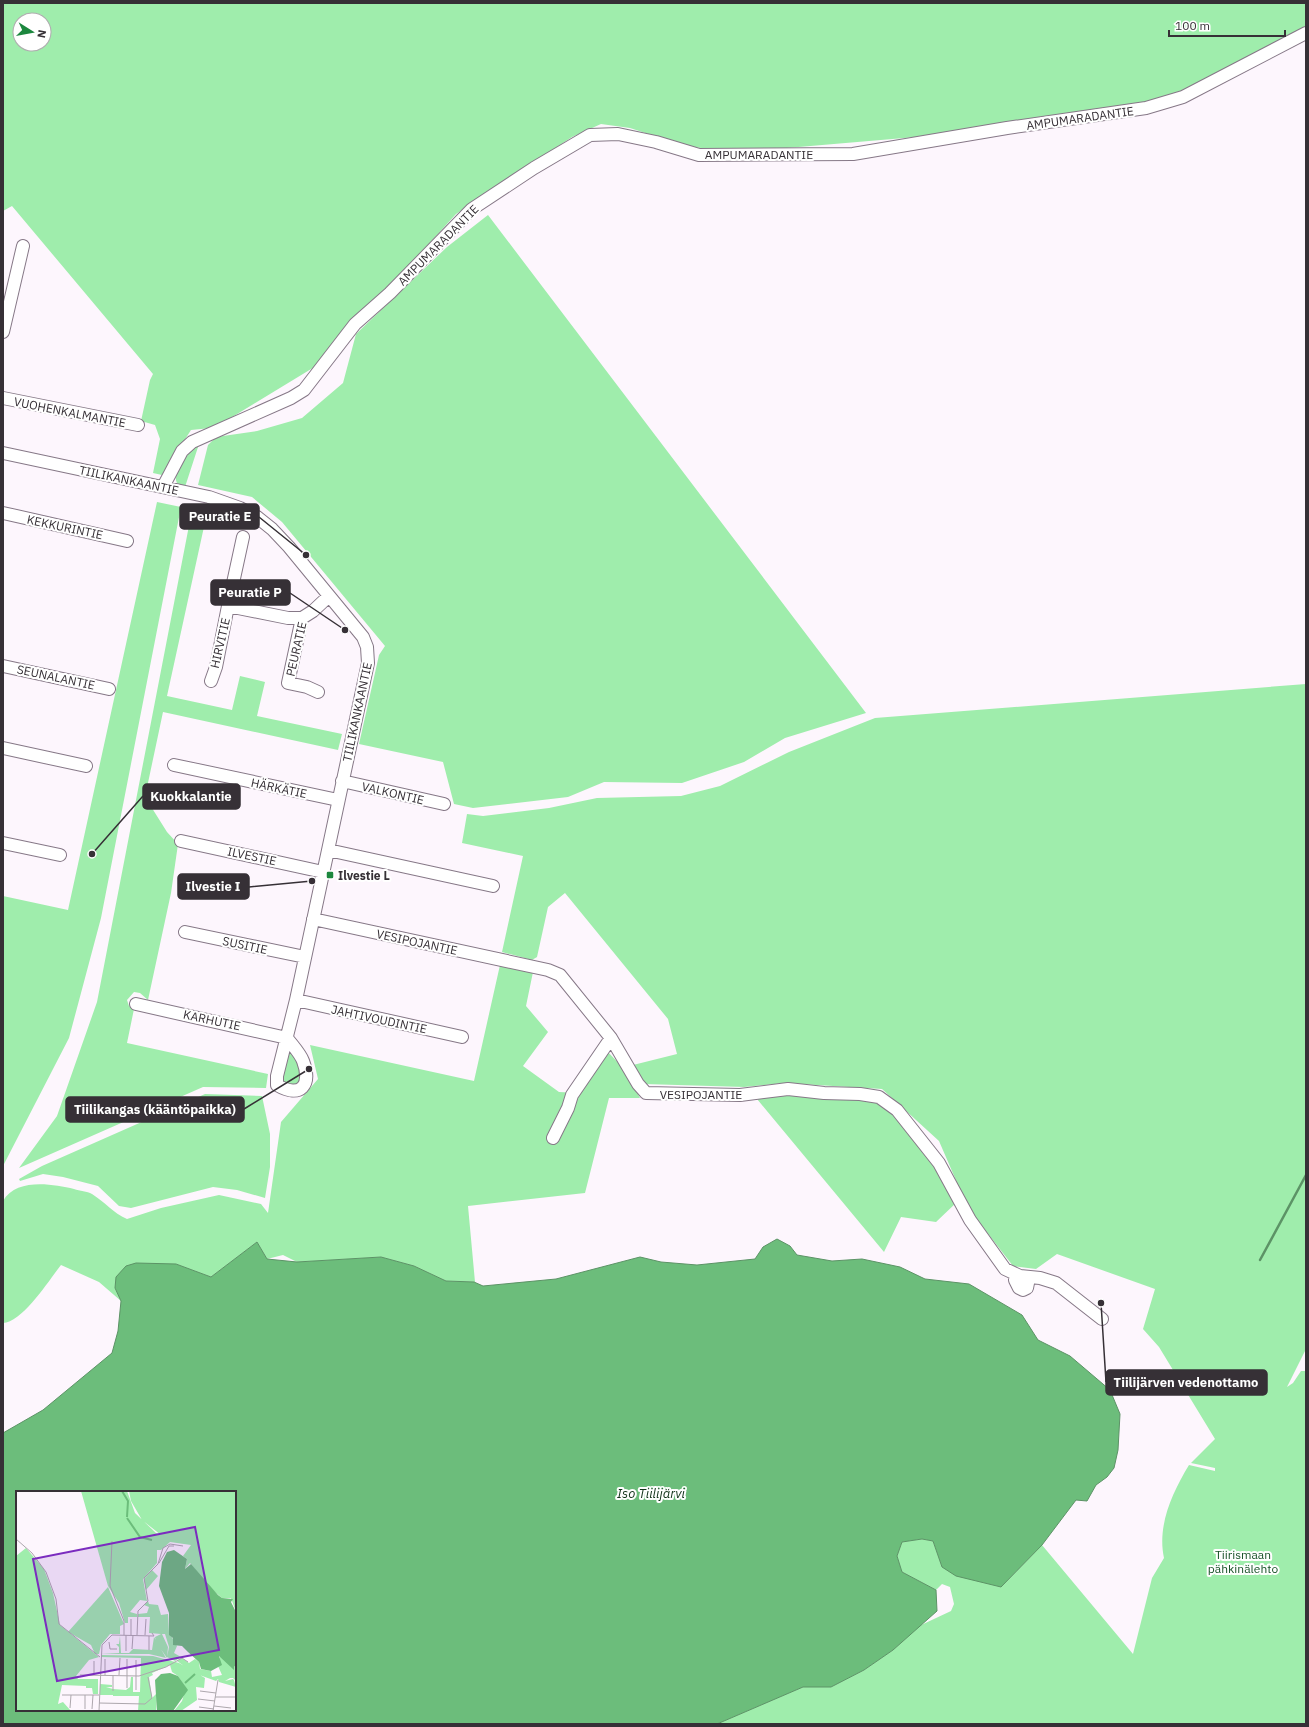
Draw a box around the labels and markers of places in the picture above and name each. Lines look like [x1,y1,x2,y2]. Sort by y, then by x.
callout: Peuratie E [180,504,259,529]
callout: Peuratie P [211,580,290,605]
callout: Kuokkalantie [143,784,240,809]
place label: Ilvestie L [338,868,390,883]
marker: Ilvestie L [325,870,335,880]
callout: Ilvestie I [178,874,249,899]
callout: Tiilikangas (kääntöpaikka) [66,1097,244,1122]
callout: Tiilijärven vedenottamo [1106,1370,1267,1395]

